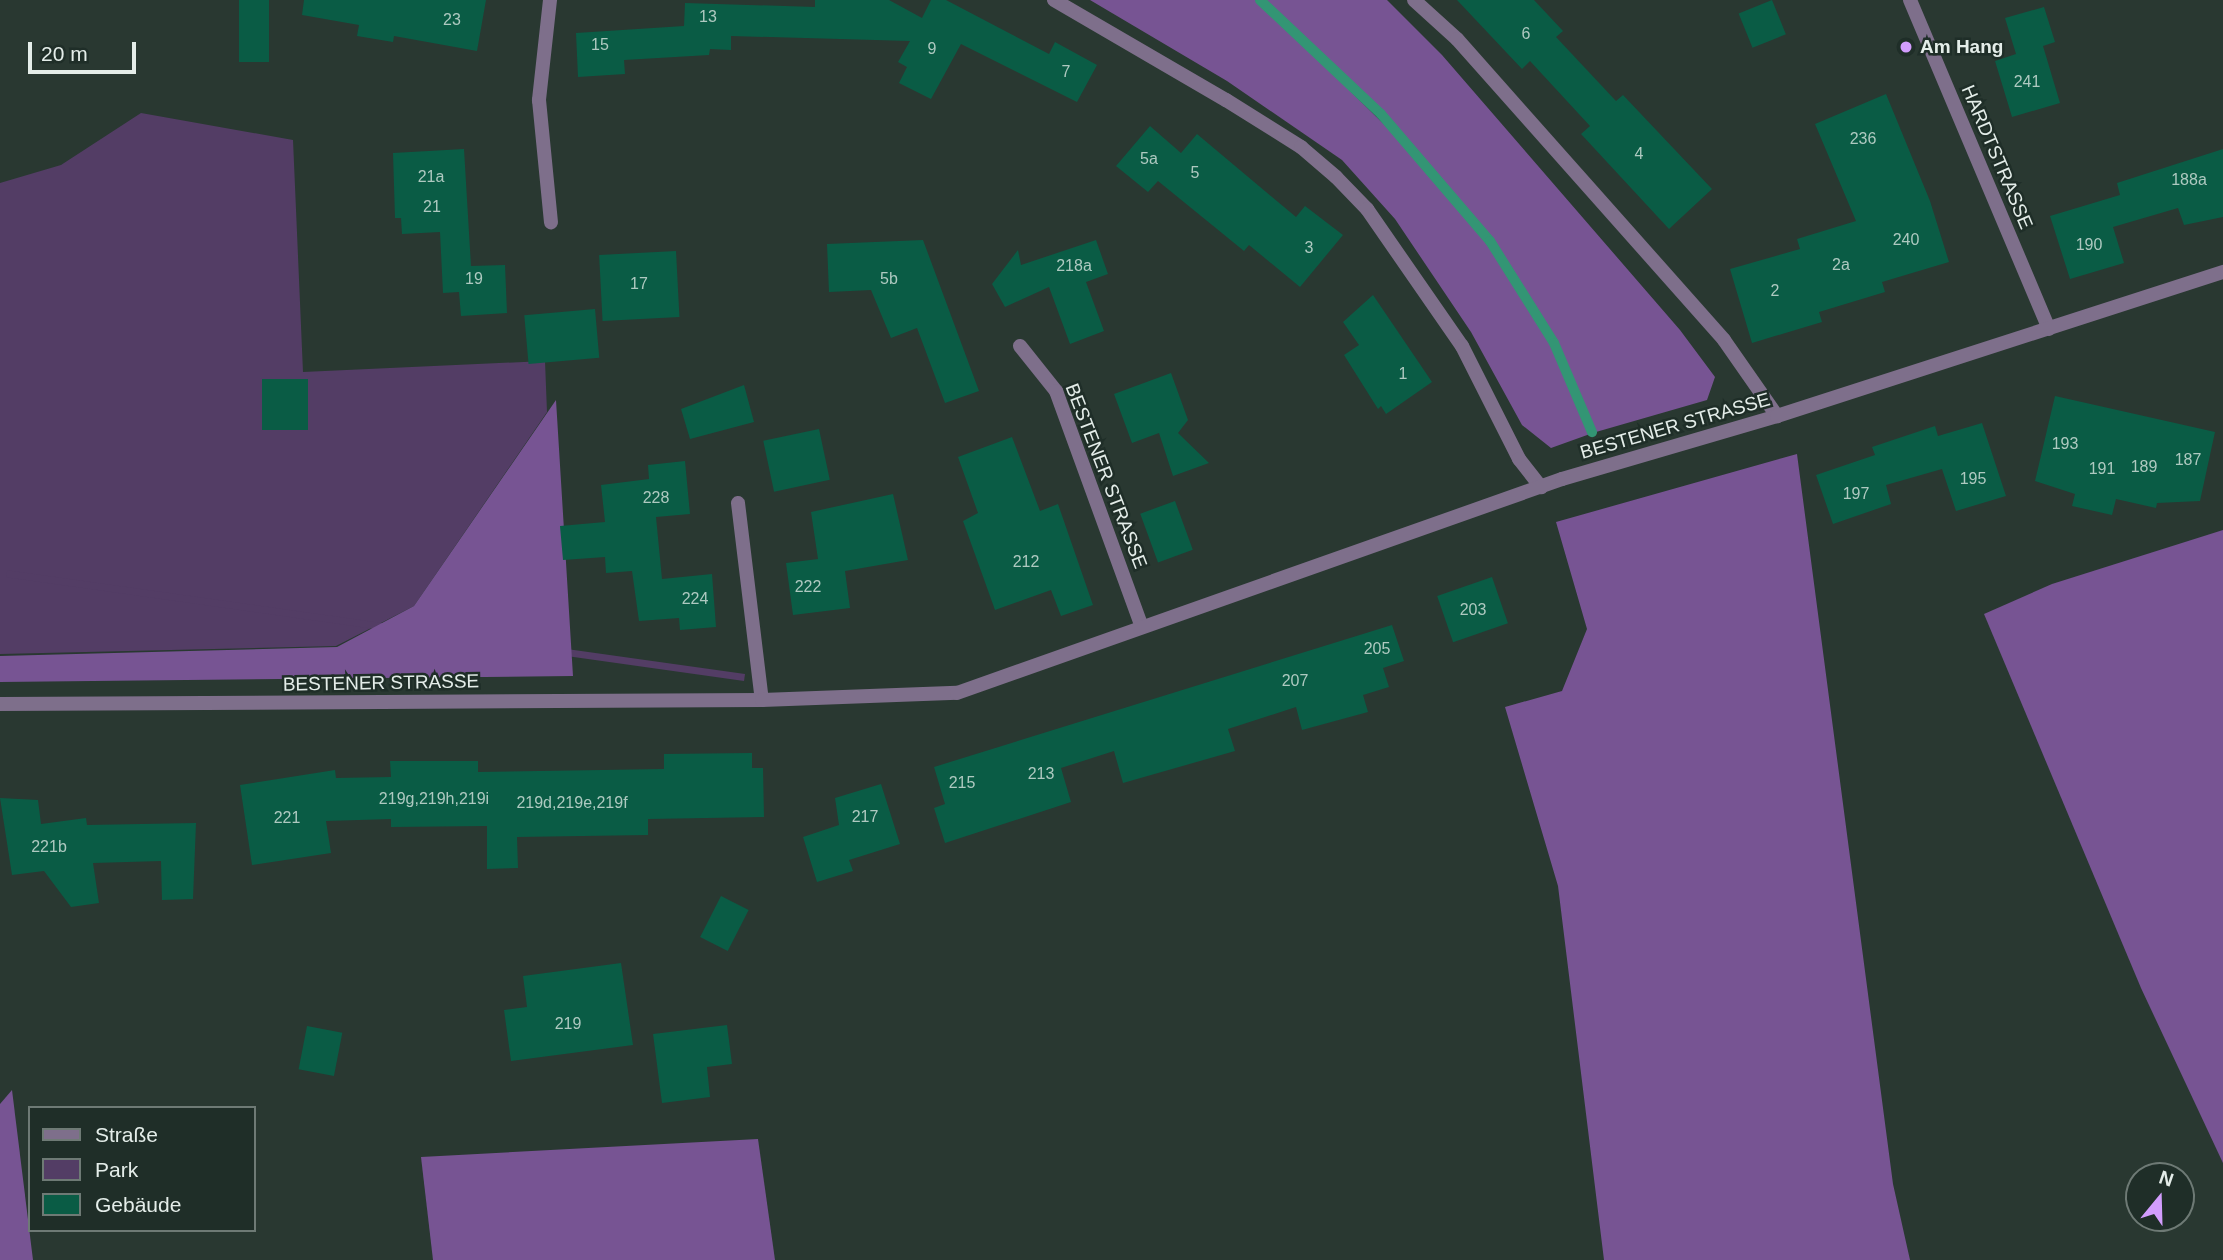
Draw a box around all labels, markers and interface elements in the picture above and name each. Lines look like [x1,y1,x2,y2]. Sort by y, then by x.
house number: 13 [699,7,717,27]
house number: 23 [443,10,461,30]
house number: 6 [1522,24,1530,44]
scale bar [32,28,140,72]
house number: 15 [591,35,609,55]
place label: Am Hang [1920,36,2003,58]
house number: 9 [928,39,936,59]
marker: Am Hang [1898,39,1914,55]
text: 20 m [41,42,88,65]
house number: 7 [1062,62,1070,82]
house number: 241 [2014,72,2040,92]
street label: HARDTSTRASSE [1956,82,2038,232]
house number: 236 [1850,129,1876,149]
house number: 4 [1635,144,1643,164]
house number: 5a [1140,149,1158,169]
house number: 5 [1191,163,1199,183]
house number: 21a [418,167,444,187]
house number: 188a [2171,170,2207,190]
house number: 21 [423,197,441,217]
house number: 240 [1893,230,1919,250]
house number: 190 [2076,235,2102,255]
house number: 3 [1305,238,1313,258]
house number: 2a [1832,255,1850,275]
house number: 218a [1056,256,1092,276]
house number: 19 [465,269,483,289]
house number: 5b [880,269,898,289]
house number: 17 [630,274,648,294]
house number: 2 [1771,281,1779,301]
house number: 1 [1399,364,1407,384]
street label: BESTENER STRASSE [1060,380,1152,572]
street label: BESTENER STRASSE [1577,388,1773,464]
house number: 193 [2052,434,2078,454]
house number: 187 [2175,450,2201,470]
house number: 189 [2131,457,2157,477]
house number: 191 [2089,459,2115,479]
house number: 195 [1960,469,1986,489]
house number: 197 [1843,484,1869,504]
house number: 228 [643,488,669,508]
house number: 212 [1013,552,1039,572]
house number: 222 [795,577,821,597]
house number: 224 [682,589,708,609]
house number: 203 [1460,600,1486,620]
house number: 205 [1364,639,1390,659]
street label: BESTENER STRASSE [283,670,479,696]
house number: 207 [1282,671,1308,691]
house number: 213 [1028,764,1054,784]
house number: 215 [949,773,975,793]
house number: 219g,219h,219i [379,789,489,809]
house number: 219d,219e,219f [516,793,628,813]
house number: 217 [852,807,878,827]
house number: 221 [274,808,300,828]
house number: 221b [31,837,67,857]
house number: 219 [555,1014,581,1034]
legend [28,1106,256,1232]
text: Straße [95,1123,158,1146]
text: Park [95,1158,138,1181]
north arrow [2125,1162,2195,1232]
text: N [2156,1166,2176,1191]
text: Gebäude [95,1193,181,1216]

